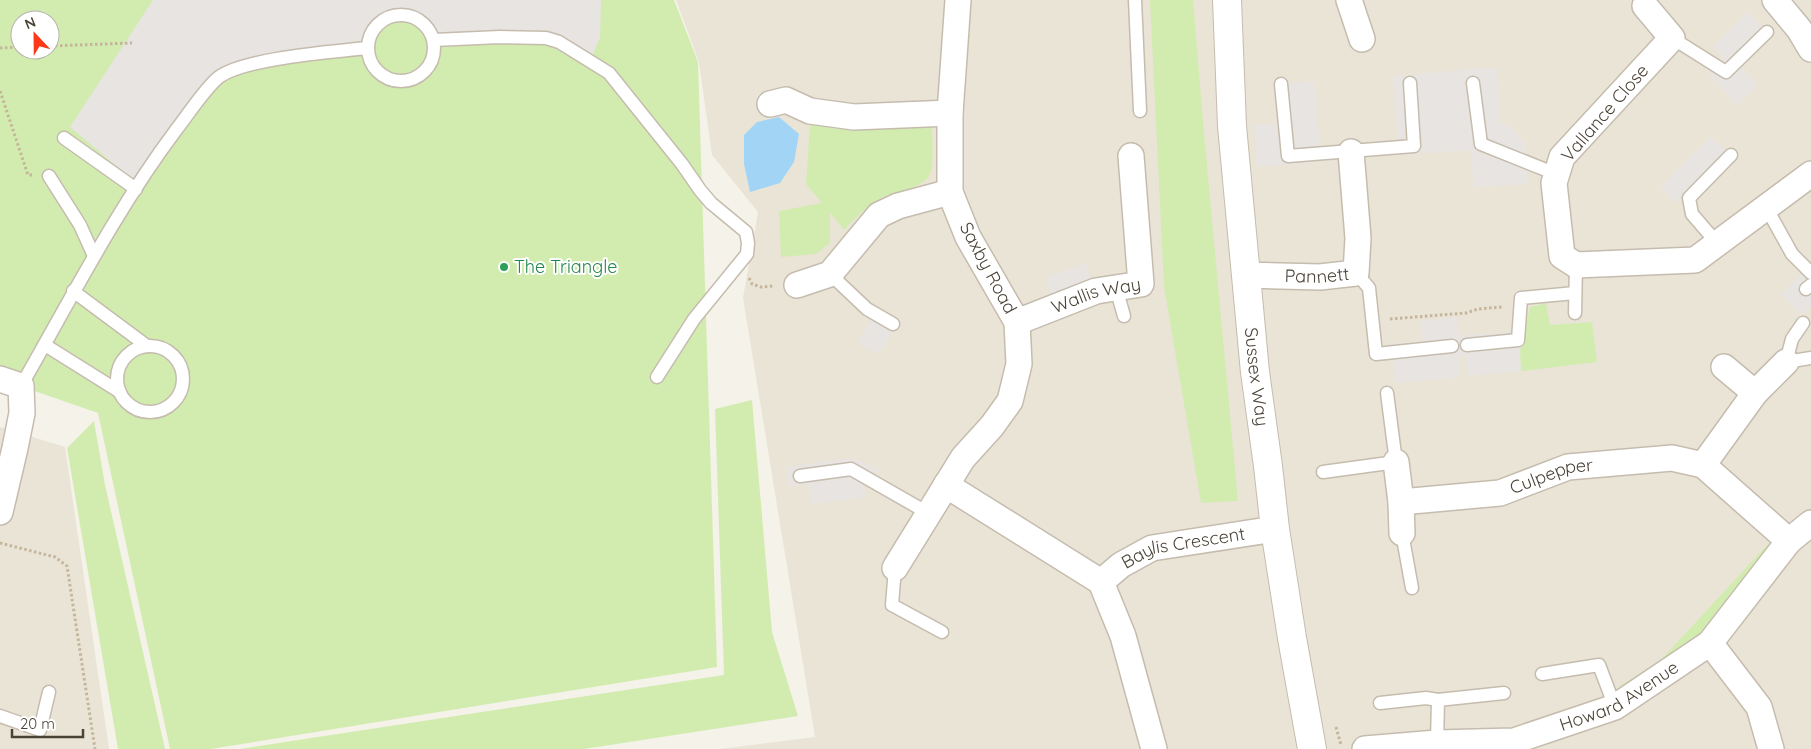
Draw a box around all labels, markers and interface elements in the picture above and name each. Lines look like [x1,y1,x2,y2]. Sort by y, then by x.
north arrow [10,10,60,60]
text: N [22,13,38,33]
street label: Vallance Close [1556,59,1653,166]
street label: Saxby Road [955,218,1022,318]
place label: The Triangle [514,255,617,278]
marker: The Triangle [498,261,510,273]
street label: Pannett [1284,262,1350,288]
street label: Wallis Way [1048,272,1142,318]
street label: Sussex Way [1240,326,1274,428]
street label: Culpepper [1506,453,1594,499]
street label: Baylis Crescent [1117,522,1247,574]
street label: Howard Avenue [1556,656,1683,736]
scale bar [12,706,84,738]
text: 20 m [20,714,55,733]

